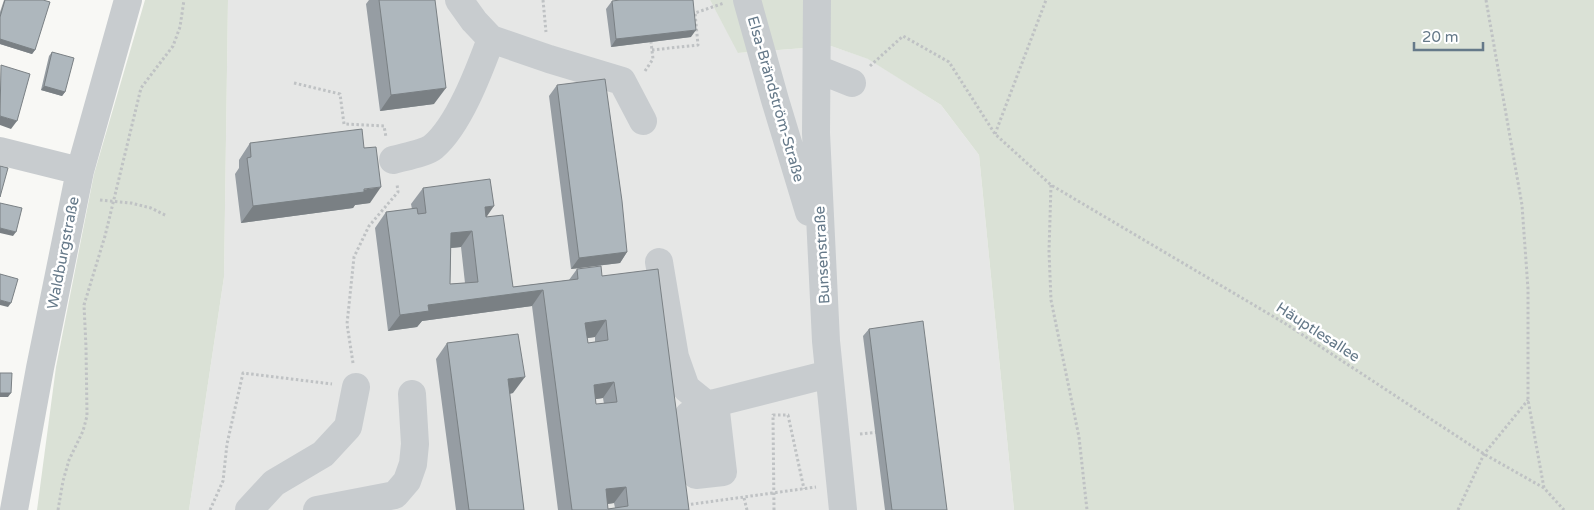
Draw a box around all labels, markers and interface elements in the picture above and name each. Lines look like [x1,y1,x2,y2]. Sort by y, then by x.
street label: Elsa-Brändström-Straße [744,14,808,184]
scale bar [1414,20,1483,52]
text: 20 m [1422,28,1459,46]
street label: Waldburgstraße [43,195,83,311]
street label: Bunsenstraße [810,206,834,304]
street label: Häuptlesallee [1273,298,1363,366]

